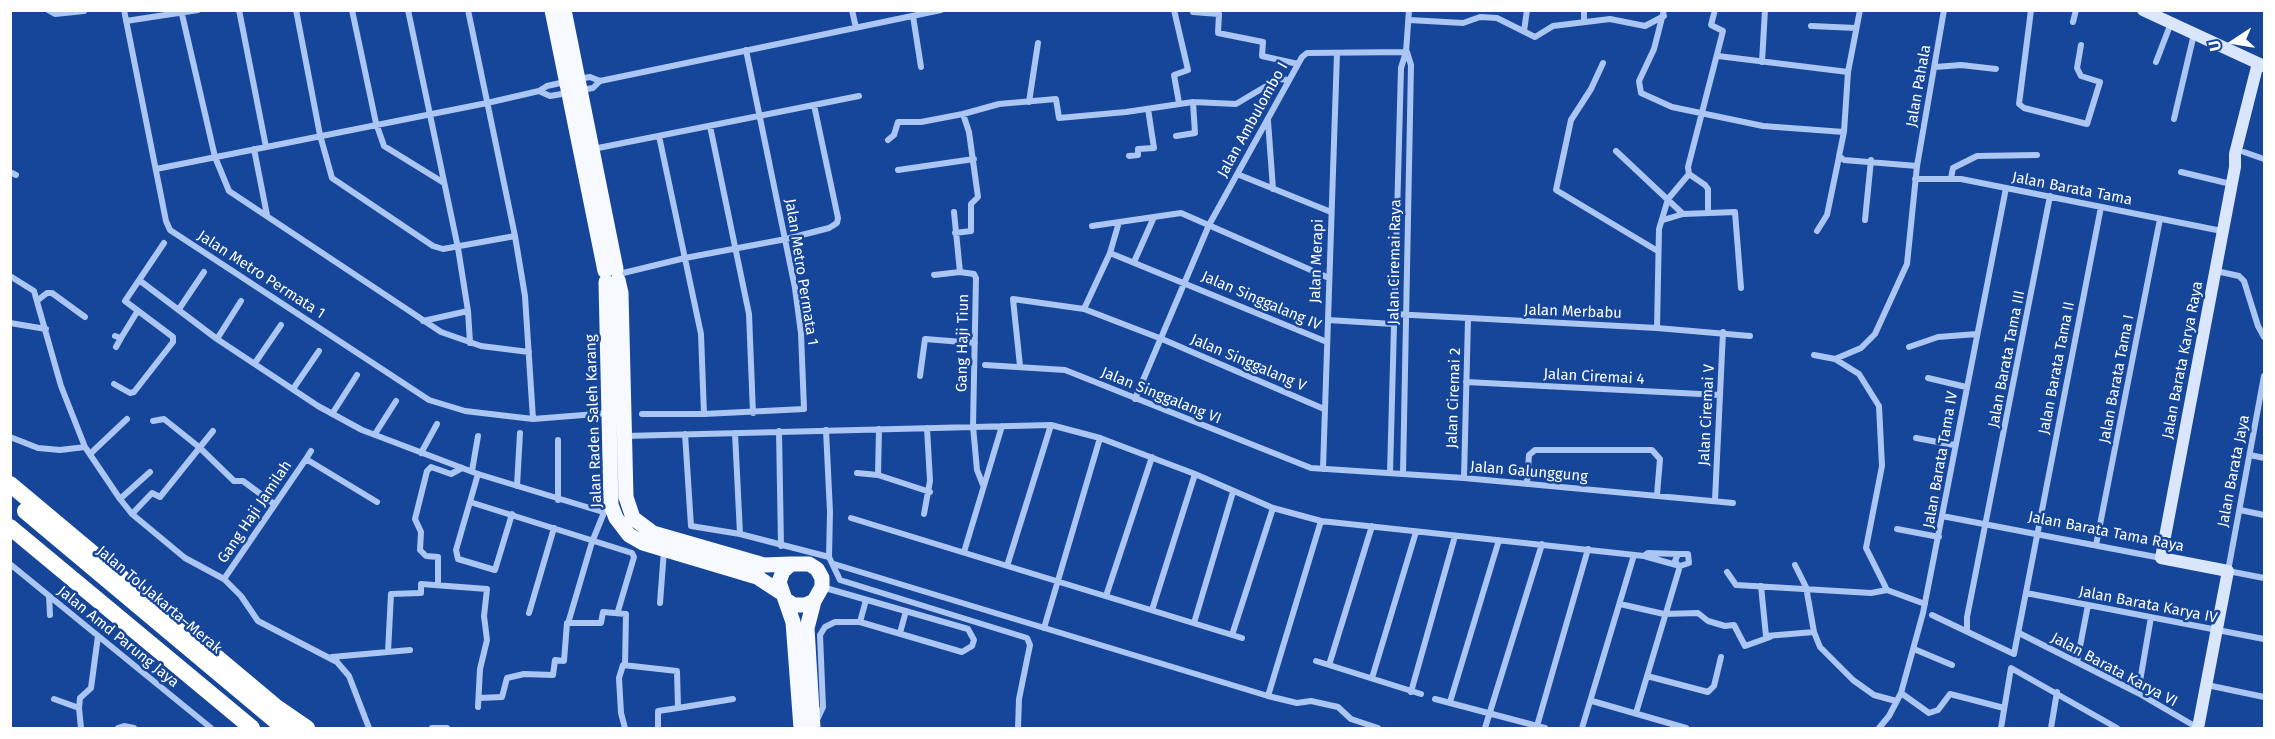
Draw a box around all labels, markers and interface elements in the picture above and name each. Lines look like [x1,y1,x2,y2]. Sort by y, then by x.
north arrow [2203,12,2263,72]
text: U [2205,39,2225,53]
street label: Jalan Pahala [1903,43,1935,129]
street label: Jalan Ambulombo I [1214,59,1292,181]
street label: Jalan Barata Tama [2010,169,2134,209]
street label: Jalan Metro Permata 1 [781,197,821,347]
street label: Jalan Ciremai Raya [1385,199,1405,325]
street label: Jalan Merapi [1307,219,1327,303]
street label: Jalan Metro Permata 1 [194,227,328,323]
street label: Jalan Singgalang IV [1198,268,1324,334]
street label: Jalan Barata Karya Raya [2159,280,2207,440]
street label: Jalan Barata Tama III [1985,289,2029,429]
street label: Gang Haji Tiun [953,294,973,392]
street label: Jalan Barata Tama II [2035,300,2079,436]
street label: Jalan Merbabu [1524,301,1622,323]
street label: Jalan Barata Tama I [2096,313,2138,445]
street label: Jalan Singgalang V [1188,331,1308,395]
street label: Jalan Raden Saleh Karang [582,334,606,508]
street label: Jalan Ciremai 2 [1443,347,1465,449]
street label: Jalan Singgalang VI [1098,364,1224,428]
street label: Jalan Ciremai V [1695,364,1719,466]
street label: Jalan Ciremai 4 [1543,365,1645,389]
street label: Jalan Barata Tama IV [1920,390,1962,530]
street label: Jalan Barata Jaya [2214,413,2254,529]
street label: Gang Haji Jamilah [214,457,296,567]
street label: Jalan Galunggung [1469,458,1589,486]
street label: Jalan Barata Tama Raya [2027,508,2185,556]
street label: Jalan Tol Jakarta–Merak [93,542,225,658]
street label: Jalan Amd Parung Jaya [54,582,182,692]
street label: Jalan Barata Karya IV [2077,583,2219,627]
street label: Jalan Barata Karya VI [2048,629,2180,711]

